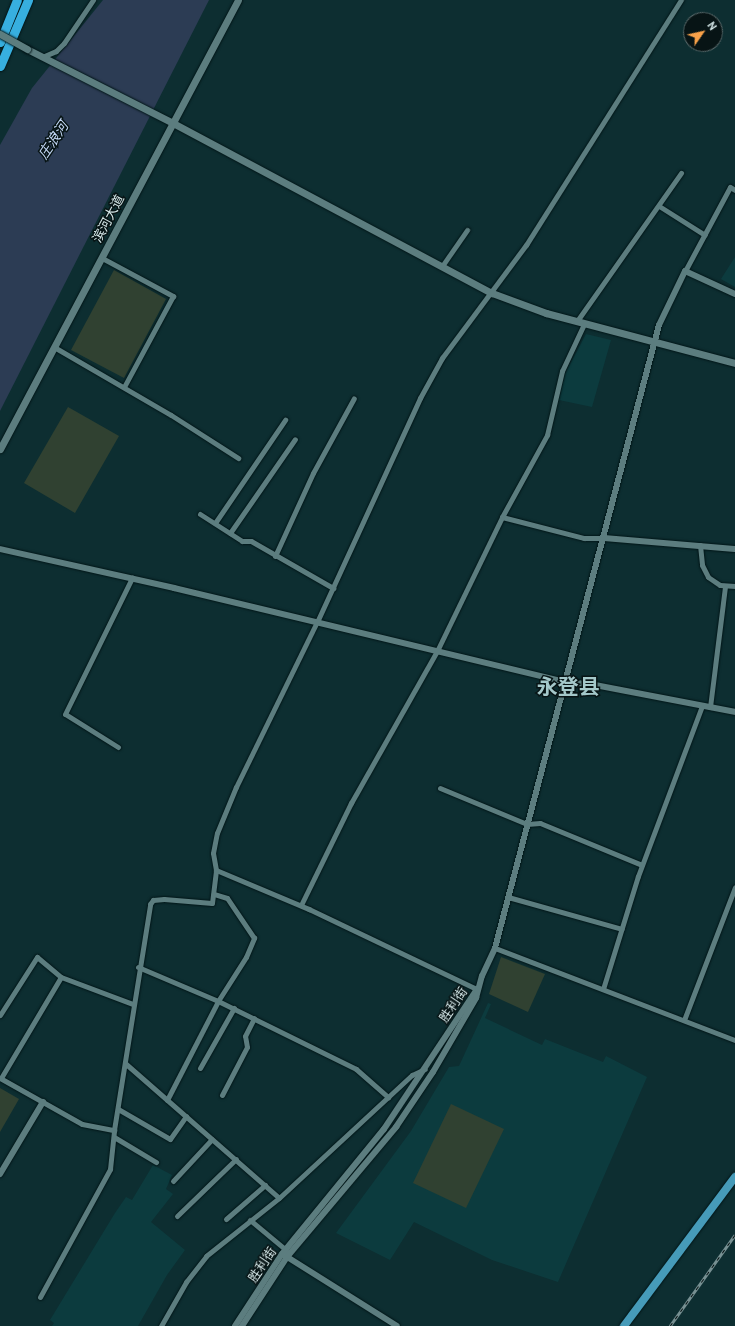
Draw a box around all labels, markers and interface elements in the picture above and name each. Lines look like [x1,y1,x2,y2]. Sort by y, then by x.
north arrow [683,12,723,52]
text: N [704,19,720,33]
water label: 庄浪河 [34,118,72,162]
street label: 滨河大道 [90,192,128,246]
district label: 永登县 [537,674,599,700]
street label: 胜利街 [437,984,471,1026]
street label: 胜利街 [246,1244,280,1286]

